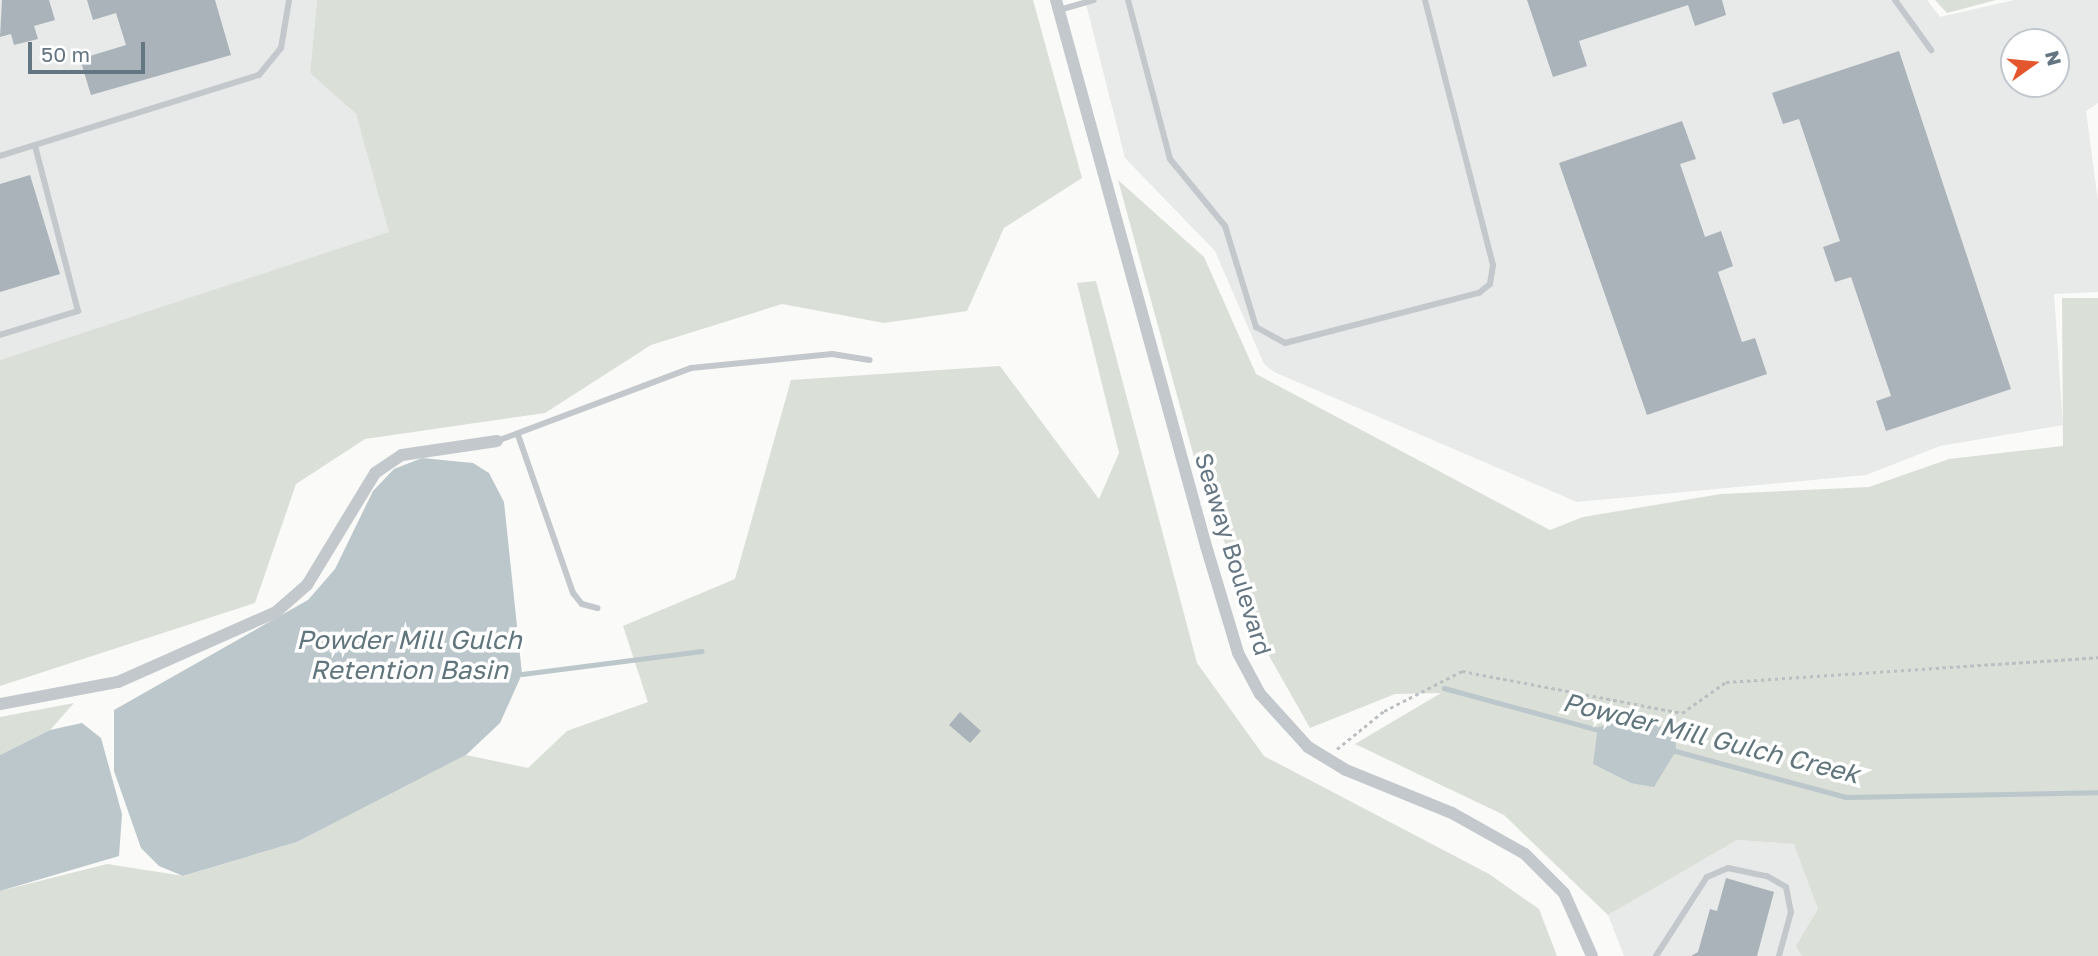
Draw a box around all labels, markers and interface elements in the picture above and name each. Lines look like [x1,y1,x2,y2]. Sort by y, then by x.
scale bar [32,28,149,72]
north arrow [2000,28,2070,98]
text: 50 m [41,41,90,67]
text: N [2041,48,2067,68]
street label: Seaway Boulevard [1190,449,1278,659]
water label: Powder Mill Gulch Retention Basin [296,624,522,686]
water label: Powder Mill Gulch Creek [1560,686,1862,790]

